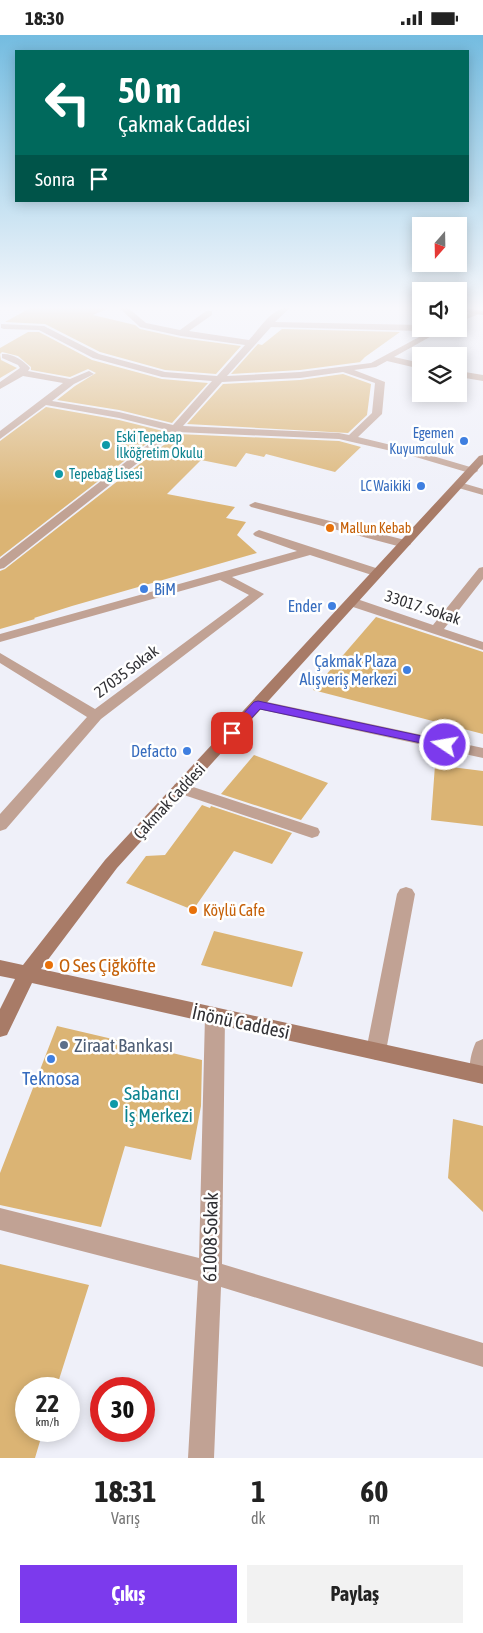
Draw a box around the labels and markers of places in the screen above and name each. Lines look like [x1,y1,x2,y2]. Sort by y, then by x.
place label: Egemen Kuyumculuk [389,425,454,457]
place label: Eski Tepebap İlköğretim Okulu [116,429,203,461]
marker: Egemen Kuyumculuk [458,435,470,447]
marker: Eski Tepebap İlköğretim Okulu [100,439,112,451]
place label: Tepebağ Lisesi [69,466,143,482]
marker: Tepebağ Lisesi [53,468,65,480]
place label: LC Waikiki [360,478,411,494]
marker: LC Waikiki [415,480,427,492]
place label: Mallun Kebab [340,520,412,536]
marker: Mallun Kebab [324,522,336,534]
place label: BiM [154,580,176,598]
marker: BiM [138,583,150,595]
place label: Ender [288,597,322,615]
marker: Ender [326,600,338,612]
place label: Çakmak Plaza Alışveriş Merkezi [300,652,397,689]
marker: Çakmak Plaza Alışveriş Merkezi [401,664,413,676]
pin [211,712,253,754]
place label: Defacto [131,742,177,760]
marker: Defacto [181,745,193,757]
place label: Köylü Cafe [203,901,265,920]
marker: Köylü Cafe [187,904,199,916]
place label: O Ses Çiğköfte [59,954,156,976]
marker: O Ses Çiğköfte [43,959,55,971]
place label: Ziraat Bankası [74,1034,173,1056]
marker: Ziraat Bankası [58,1039,70,1051]
marker: Teknosa [45,1053,57,1065]
place label: Teknosa [22,1067,80,1089]
place label: Sabancı İş Merkezi [124,1082,193,1126]
marker: Sabancı İş Merkezi [108,1098,120,1110]

